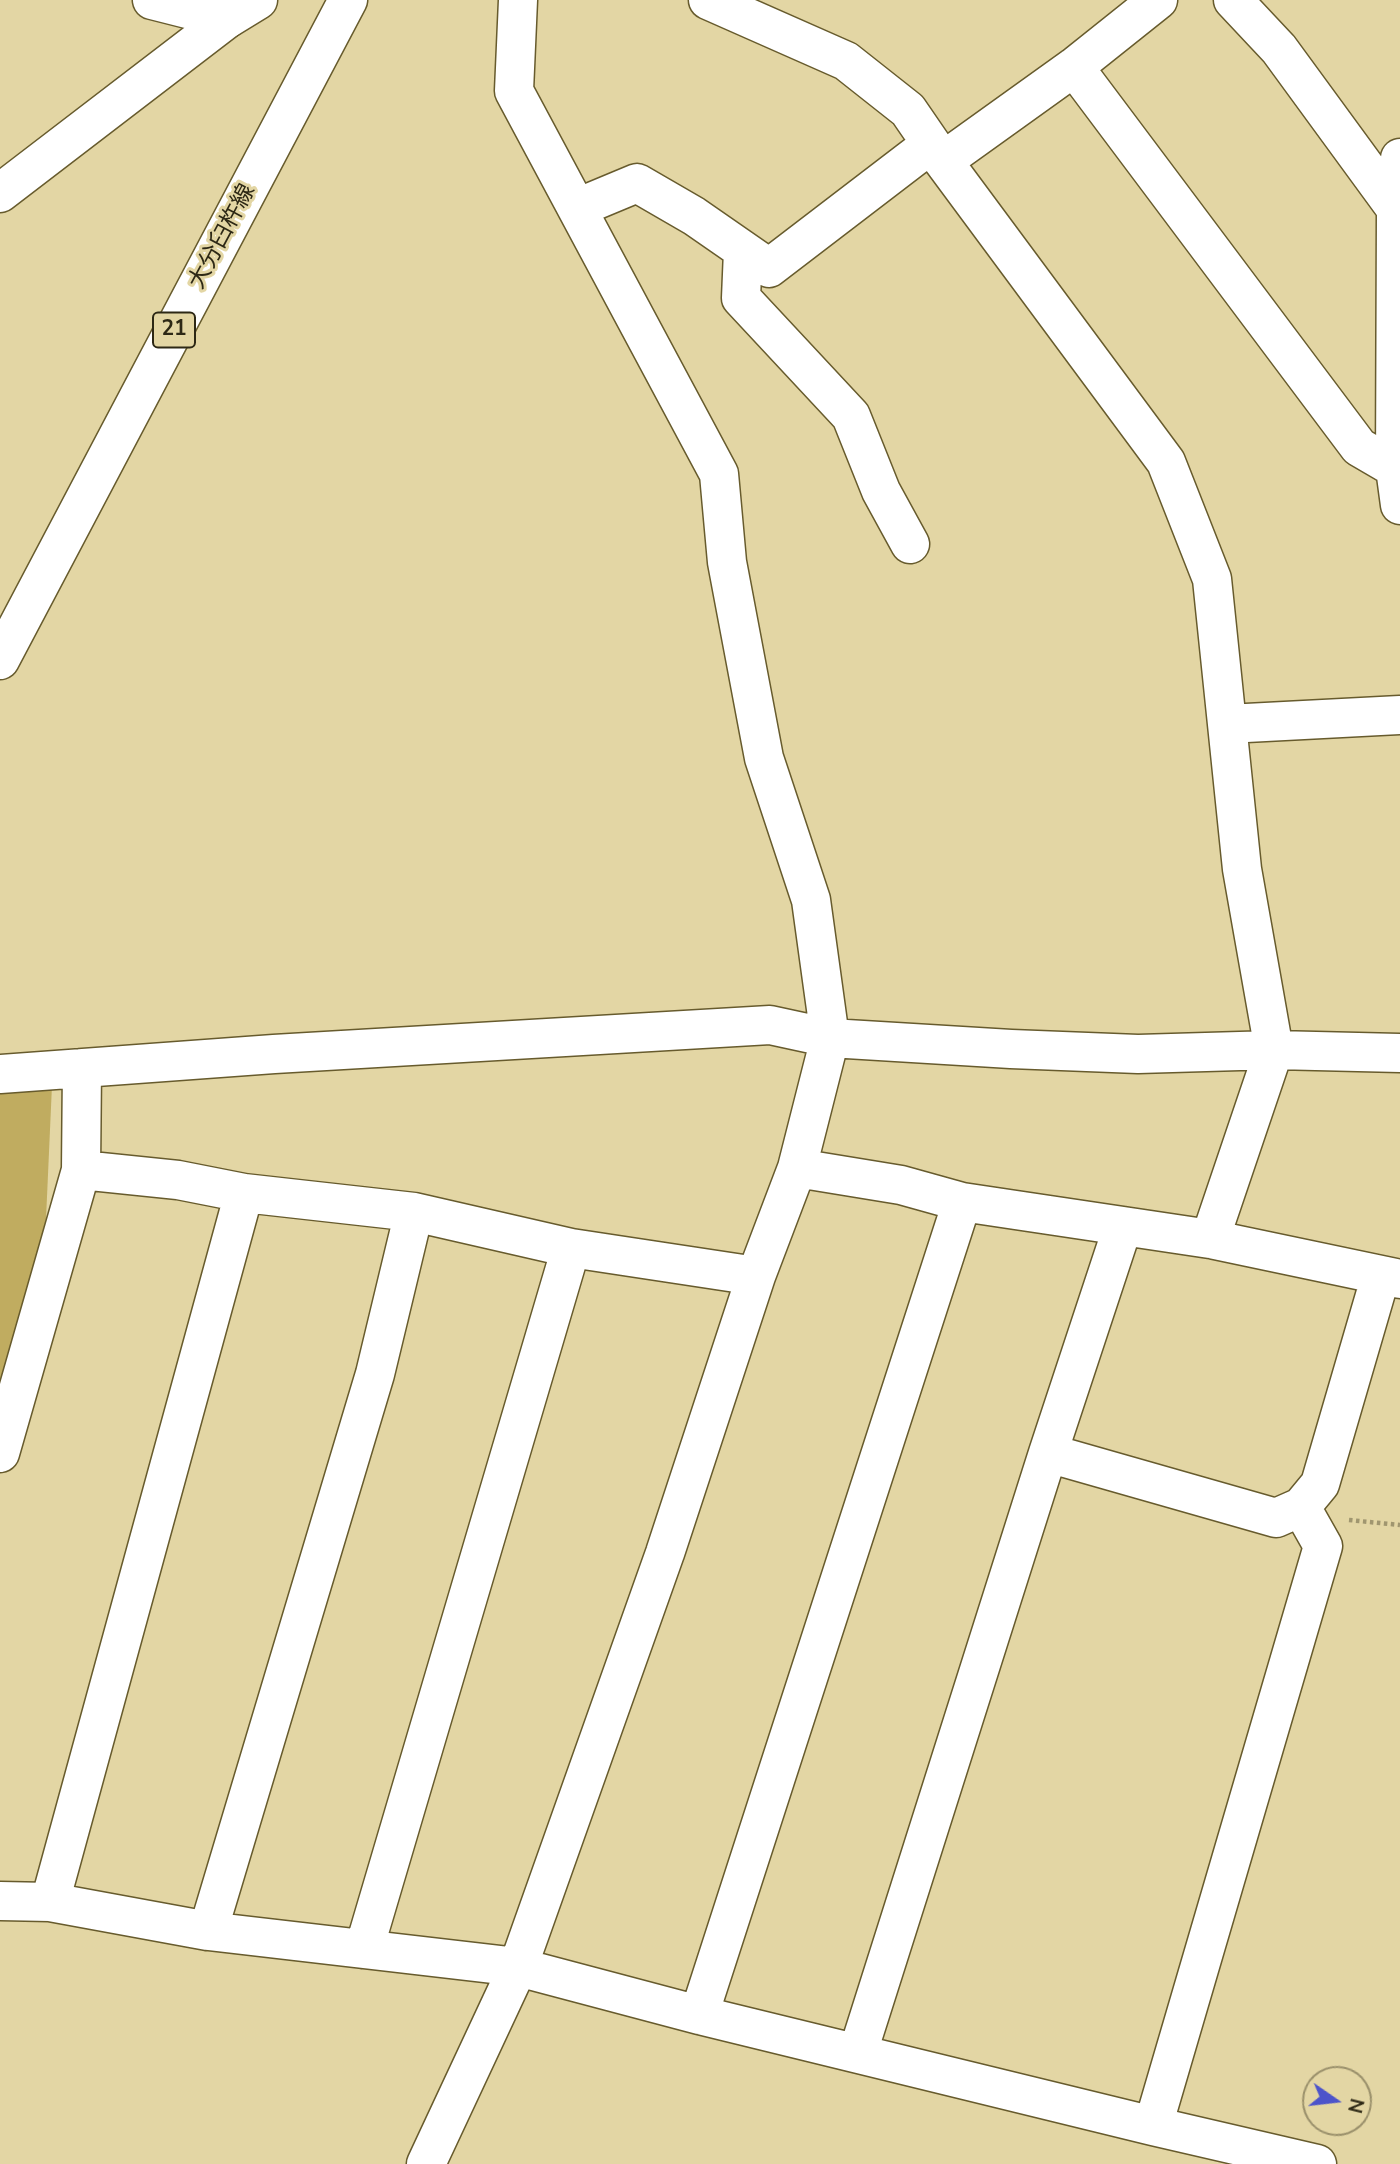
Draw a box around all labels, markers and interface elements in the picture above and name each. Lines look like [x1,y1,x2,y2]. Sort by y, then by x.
street label: 大分臼杵線 [184,180,262,294]
road number: 21 [153,312,195,348]
north arrow [1302,2066,1372,2136]
text: N [1341,2096,1370,2116]

